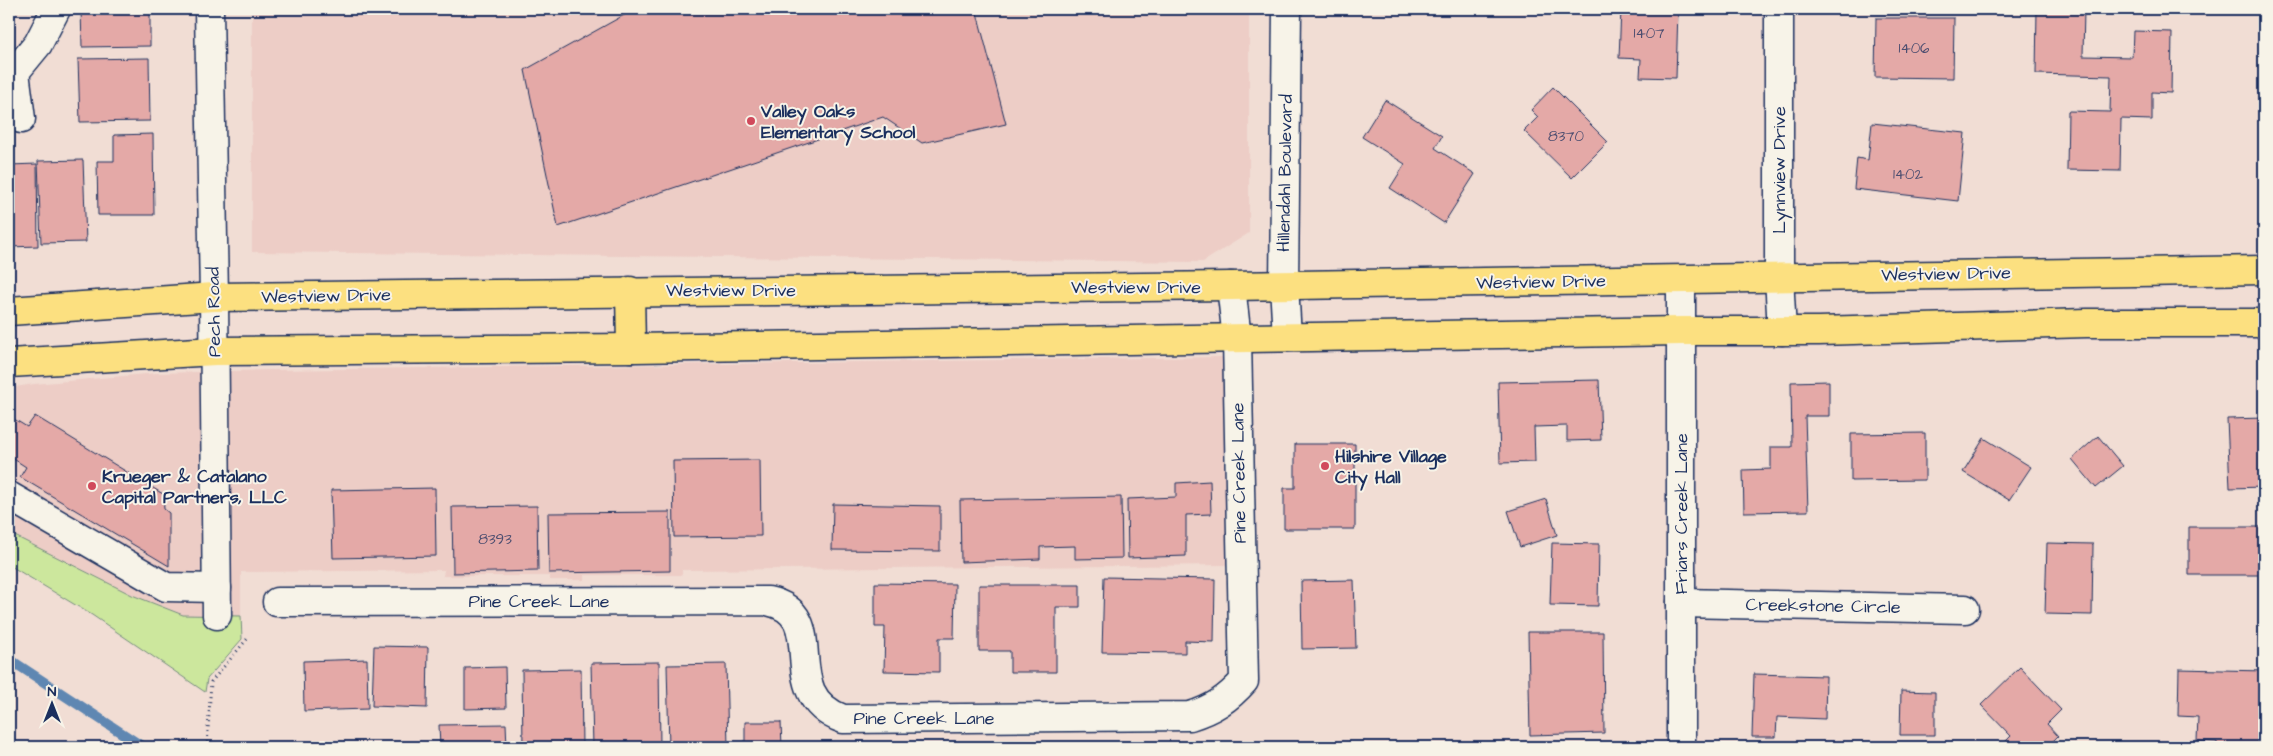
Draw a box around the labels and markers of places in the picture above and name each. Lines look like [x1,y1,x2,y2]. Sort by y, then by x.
place label: Valley Oaks Elementary School [760,99,916,146]
marker: Valley Oaks Elementary School [745,115,757,127]
place label: Hilshire Village City Hall [1335,444,1447,491]
marker: Hilshire Village City Hall [1319,460,1331,472]
place label: Krueger & Catalano Capital Partners, LLC [102,464,287,510]
marker: Krueger & Catalano Capital Partners, LLC [86,480,98,492]

